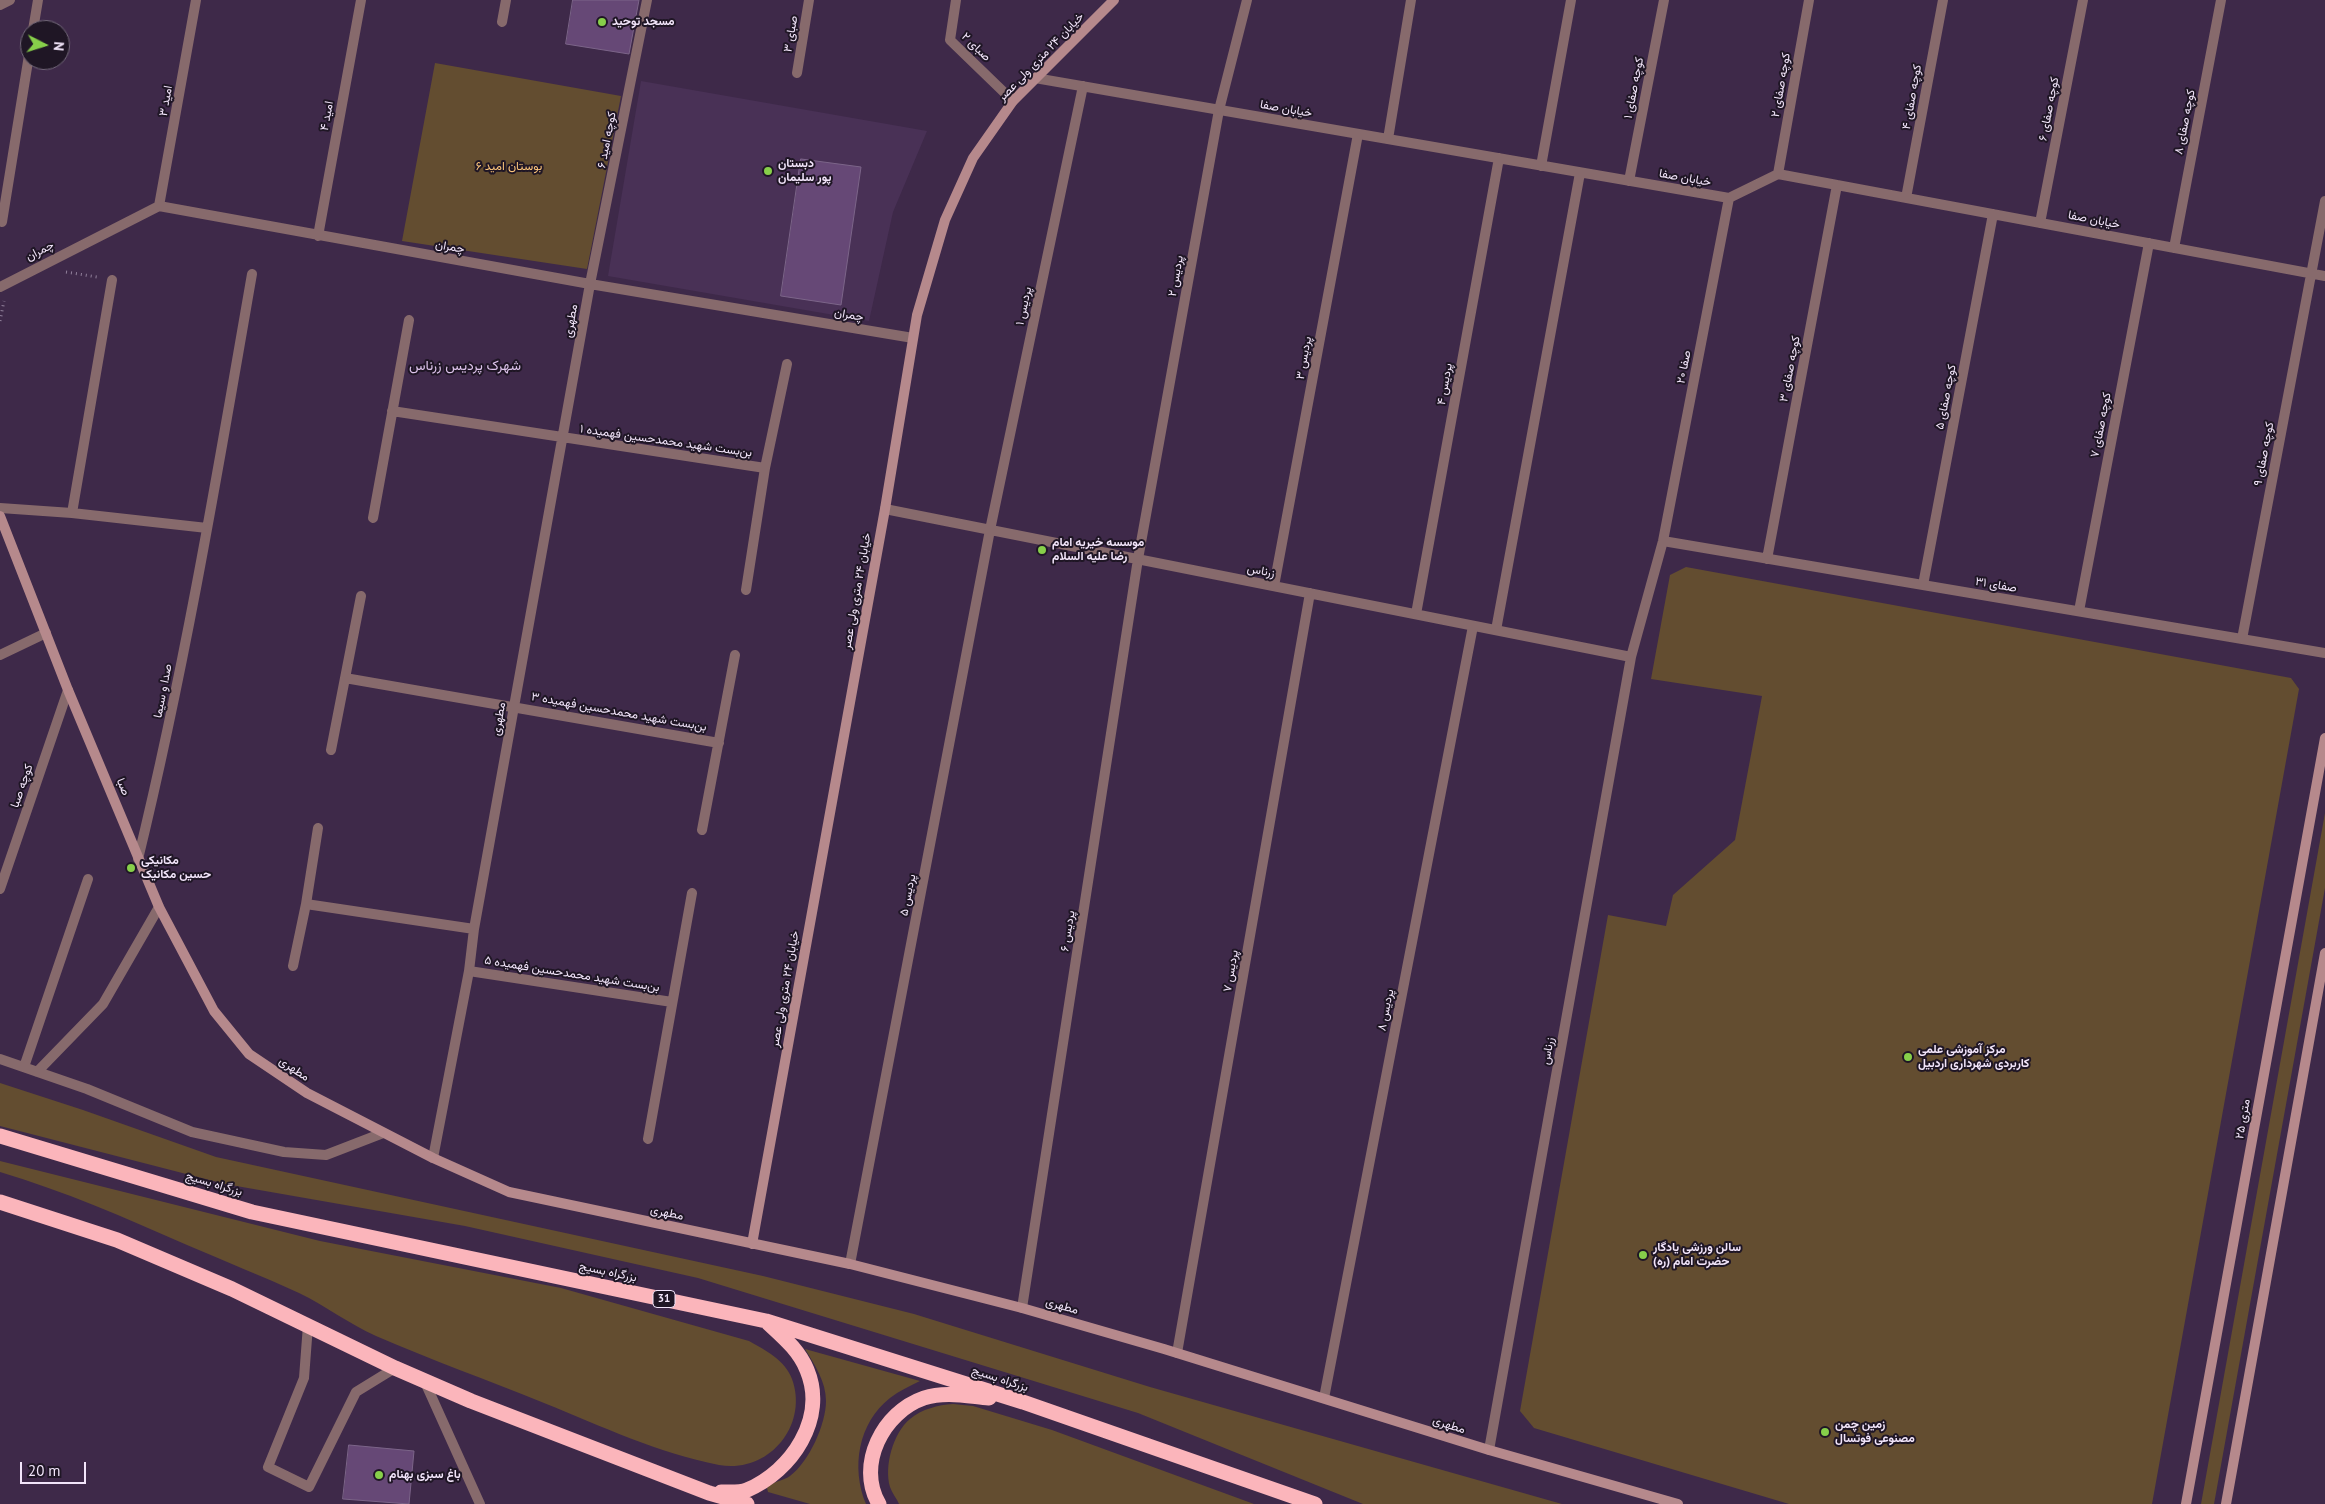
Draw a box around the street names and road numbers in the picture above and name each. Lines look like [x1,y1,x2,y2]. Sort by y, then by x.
street label: خیابان ۲۴ متری ولی عصر [995,10,1087,104]
street label: صبای ۳ [781,15,801,53]
street label: صبای ۲ [958,30,994,64]
street label: کوچه صفای ۲ [1768,52,1794,118]
street label: کوچه صفای ۱ [1621,56,1647,120]
street label: کوچه صفای ۴ [1899,63,1925,131]
street label: کوچه صفای ۶ [2036,76,2062,142]
street label: امید ۳ [156,84,176,118]
street label: کوچه صفای ۸ [2172,88,2198,156]
street label: خیابان صفا [1259,97,1313,121]
street label: امید ۴ [317,100,337,132]
street label: کوچه امید ۶ [594,111,620,169]
street label: خیابان صفا [1658,166,1712,190]
street label: خیابان صفا [2067,208,2121,232]
street label: چمران [434,237,466,257]
street label: چمران [24,238,56,264]
street label: پردیس ۲ [1165,254,1187,298]
street label: پردیس ۱ [1013,286,1035,326]
street label: مطهری [561,303,581,339]
street label: چمران [833,305,865,325]
street label: پردیس ۳ [1293,335,1315,381]
street label: کوچه صفای ۳ [1777,335,1803,403]
street label: صفا ۲۰ [1674,349,1694,385]
street label: پردیس ۴ [1434,362,1456,406]
street label: کوچه صفای ۵ [1933,363,1959,431]
street label: کوچه صفای ۷ [2088,391,2114,459]
street label: کوچه صفای ۹ [2251,421,2277,487]
street label: بن‌بست شهید محمدحسین فهمیده ۱ [579,422,753,460]
street label: خیابان ۲۴ متری ولی عصر [840,532,874,650]
street label: زرناس [1246,561,1276,581]
street label: صفای ۳۱ [1974,574,2018,596]
street label: صدا و سیما [151,663,175,719]
street label: بن‌بست شهید محمدحسین فهمیده ۳ [530,689,708,735]
street label: مطهری [489,701,509,737]
street label: کوچه صبا [8,762,36,810]
street label: صبا [113,776,133,798]
street label: پردیس ۵ [897,873,919,917]
street label: پردیس ۶ [1058,910,1078,952]
street label: خیابان ۲۴ متری ولی عصر [768,930,802,1048]
street label: پردیس ۷ [1220,949,1242,993]
street label: بن‌بست شهید محمدحسین فهمیده ۵ [483,953,661,995]
street label: پردیس ۸ [1375,988,1397,1032]
street label: زرناس [1538,1036,1558,1066]
street label: مطهری [276,1054,312,1084]
street label: ۲۵ متری [2232,1098,2254,1140]
street label: بزرگراه بسیج [184,1169,244,1199]
street label: مطهری [649,1202,685,1224]
street label: بزرگراه بسیج [578,1259,638,1285]
road number: 31 [653,1290,675,1308]
street label: مطهری [1044,1294,1080,1318]
street label: بزرگراه بسیج [970,1363,1030,1395]
street label: مطهری [1431,1413,1467,1437]

